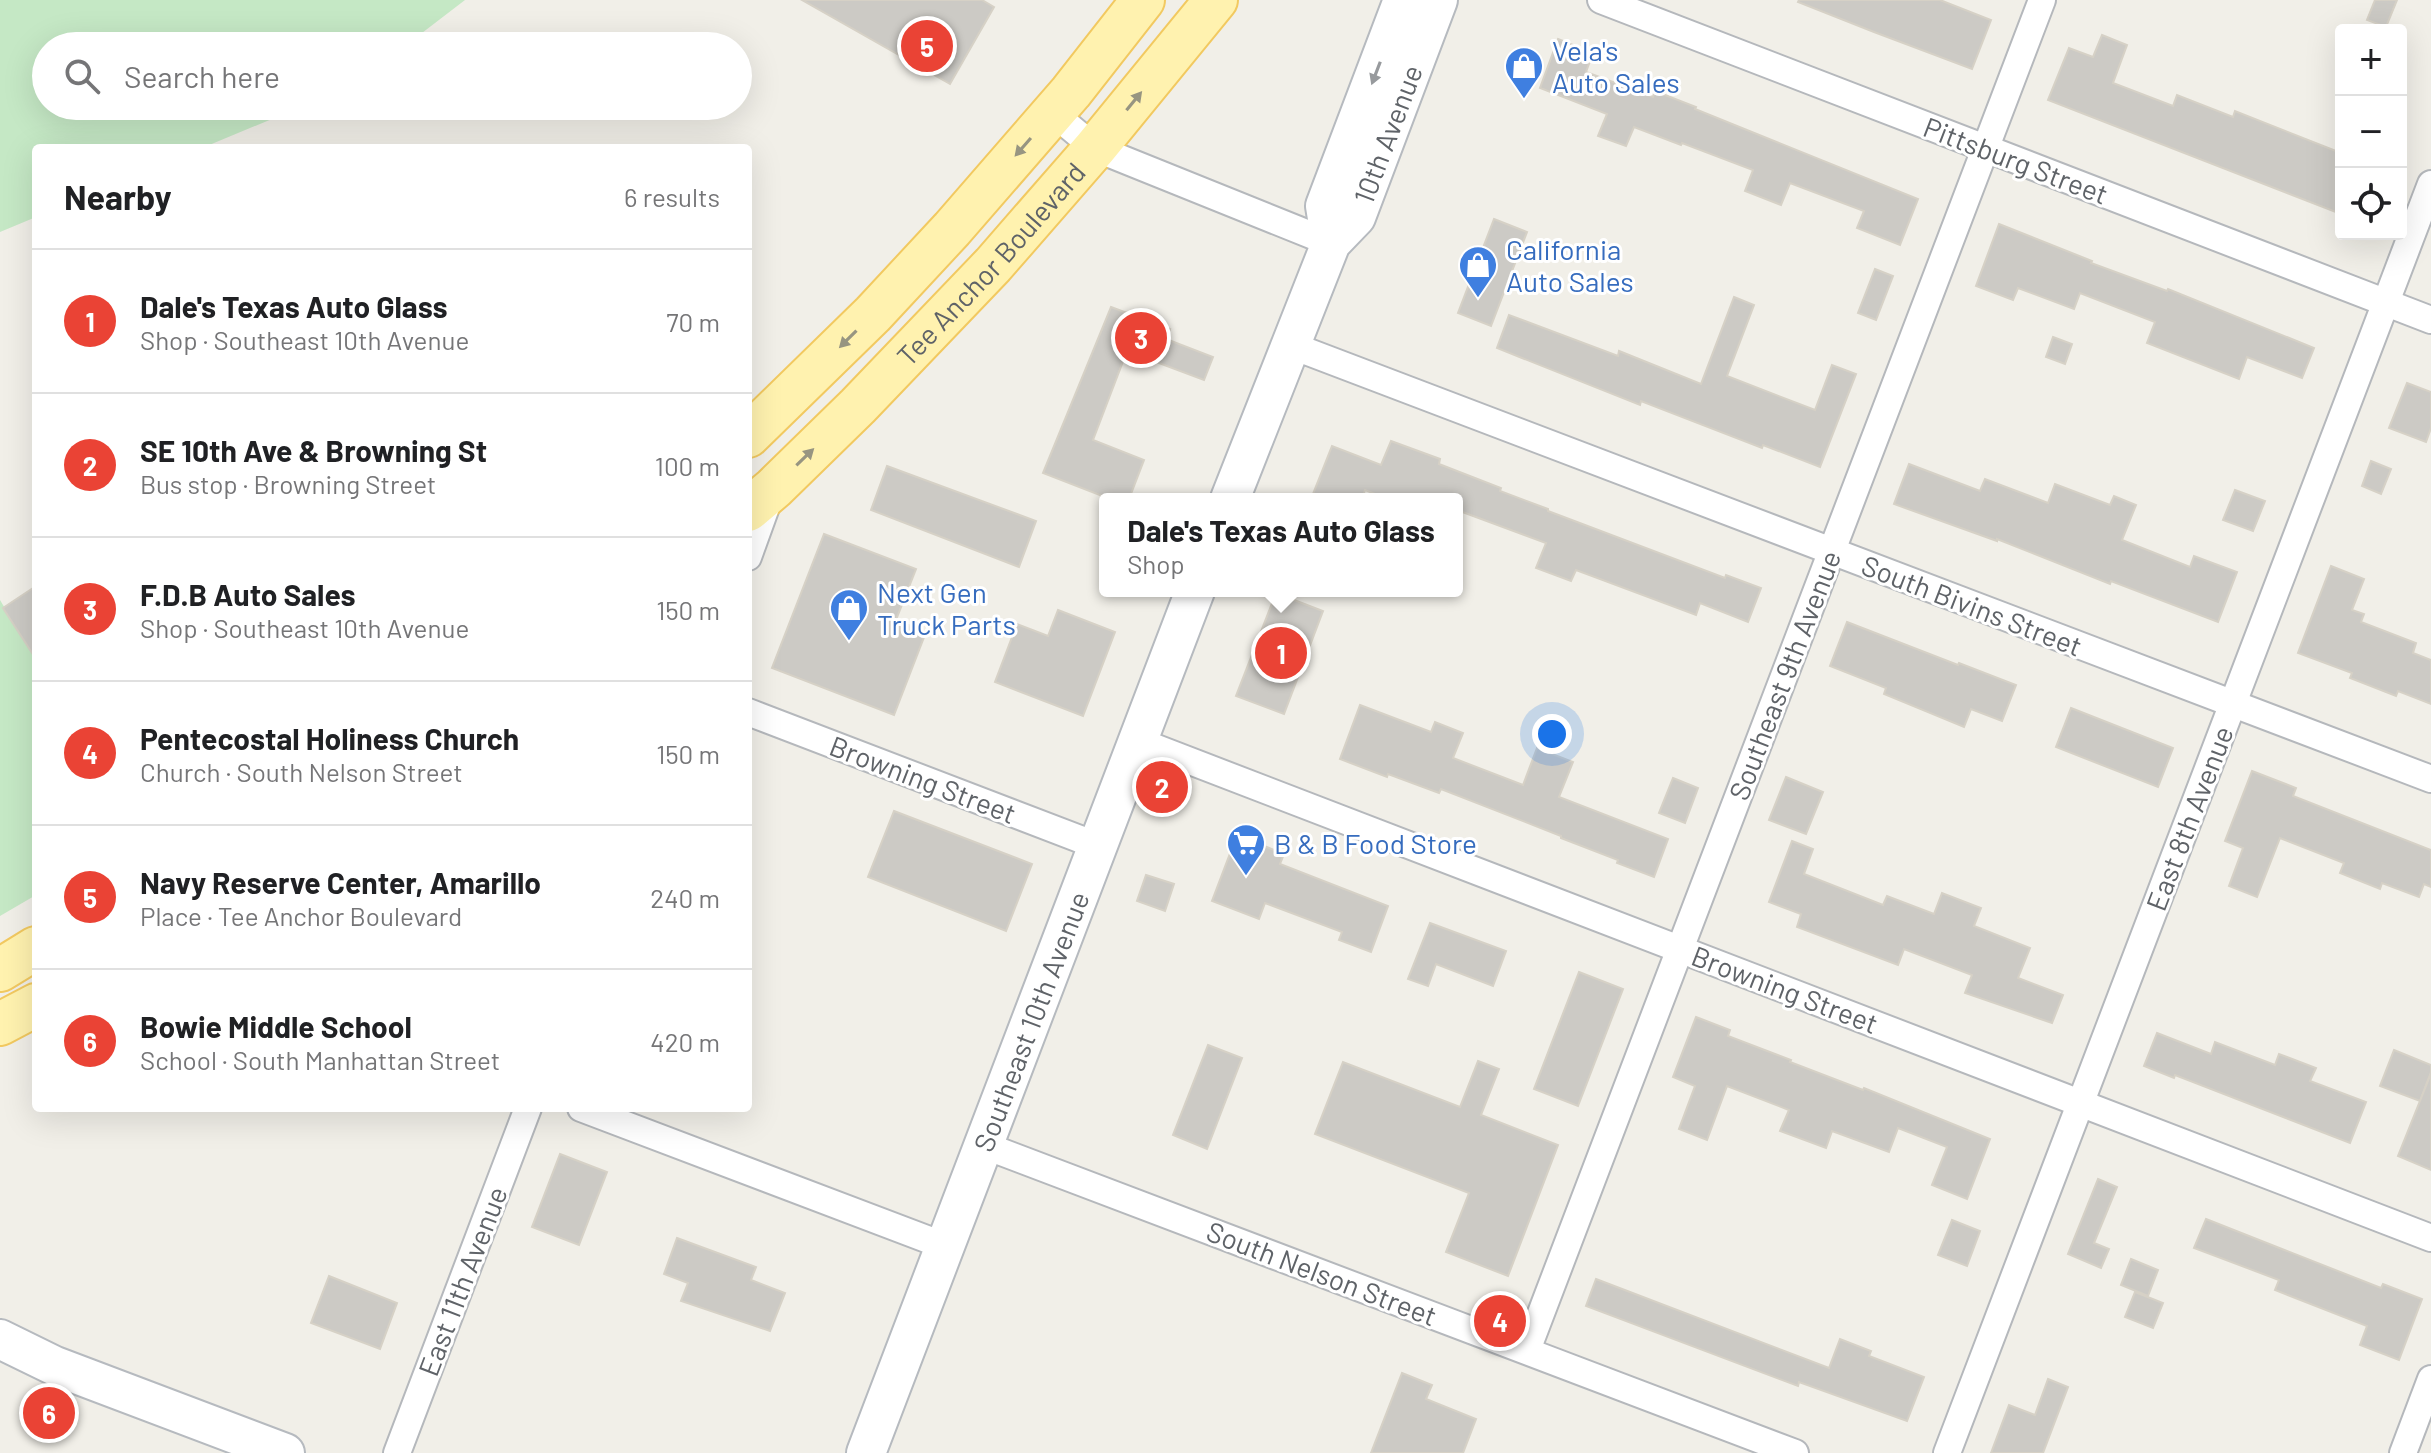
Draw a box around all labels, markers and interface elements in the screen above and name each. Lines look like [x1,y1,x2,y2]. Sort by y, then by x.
pin: 5 [901,16,953,76]
map controls [2335,24,2407,240]
button: + [2335,24,2407,96]
search box [32,32,752,120]
place label: Vela's Auto Sales [1552,33,1680,99]
shop icon: Vela's Auto Sales [1503,45,1545,100]
icon: search [60,54,104,98]
text: Search here [124,58,280,94]
street label: 10th Avenue [1346,60,1429,208]
one-way arrow [1369,61,1382,85]
one-way arrow [1125,91,1142,112]
button: − [2335,96,2407,168]
street label: Pittsburg Street [1919,109,2113,211]
one-way arrow [1015,137,1032,157]
street label: Tee Anchor Boulevard [889,155,1092,372]
button: locate [2335,168,2407,240]
text: Nearby [64,176,172,217]
text: 6 results [624,181,720,212]
place label: California Auto Sales [1506,232,1634,298]
shop icon: California Auto Sales [1457,244,1499,299]
text: Dale's Texas Auto Glass [140,288,448,324]
text: 1 [85,306,95,337]
text: 70 m [666,306,720,337]
pin: 3 [1115,308,1167,368]
text: Shop · Southeast 10th Avenue [140,324,469,355]
one-way arrow [839,329,857,348]
text: SE 10th Ave & Browning St [140,432,487,468]
one-way arrow [795,448,814,467]
text: 2 [83,450,97,481]
text: 100 m [655,450,720,481]
text: Bus stop · Browning Street [140,468,436,499]
popup [1099,493,1463,597]
text: Dale's Texas Auto Glass [1127,512,1435,548]
street label: Southeast 9th Avenue [1721,545,1847,805]
street label: South Bivins Street [1857,547,2087,663]
text: Shop [1127,548,1185,579]
place label: Next Gen Truck Parts [877,575,1016,641]
text: F.D.B Auto Sales [140,576,356,612]
shop icon: Next Gen Truck Parts [828,587,870,642]
text: 3 [83,594,97,625]
text: 150 m [656,594,720,625]
text: Shop · Southeast 10th Avenue [140,612,469,643]
pin: 1 [1255,623,1307,683]
your location [1532,714,1572,754]
text: Pentecostal Holiness Church [140,720,519,756]
street label: East 8th Avenue [2138,721,2240,915]
street label: Browning Street [825,728,1021,830]
text: 4 [82,738,98,769]
text: 150 m [656,738,720,769]
text: Church · South Nelson Street [140,756,463,787]
pin: 2 [1136,757,1188,817]
supermarket icon: B & B Food Store [1225,822,1267,877]
place label: B & B Food Store [1274,826,1477,860]
text: Navy Reserve Center, Amarillo [140,864,541,900]
text: 5 [83,882,97,913]
text: 240 m [650,882,720,913]
street label: Southeast 10th Avenue [966,887,1096,1156]
text: Place · Tee Anchor Boulevard [140,900,462,931]
street label: Browning Street [1687,938,1883,1040]
text: Bowie Middle School [140,1008,412,1044]
text: 6 [83,1026,97,1057]
text: 420 m [650,1026,720,1057]
text: School · South Manhattan Street [140,1044,500,1075]
street label: East 11th Avenue [410,1182,514,1380]
street label: South Nelson Street [1202,1213,1442,1333]
pin: 4 [1474,1291,1526,1351]
pin: 6 [23,1383,75,1443]

